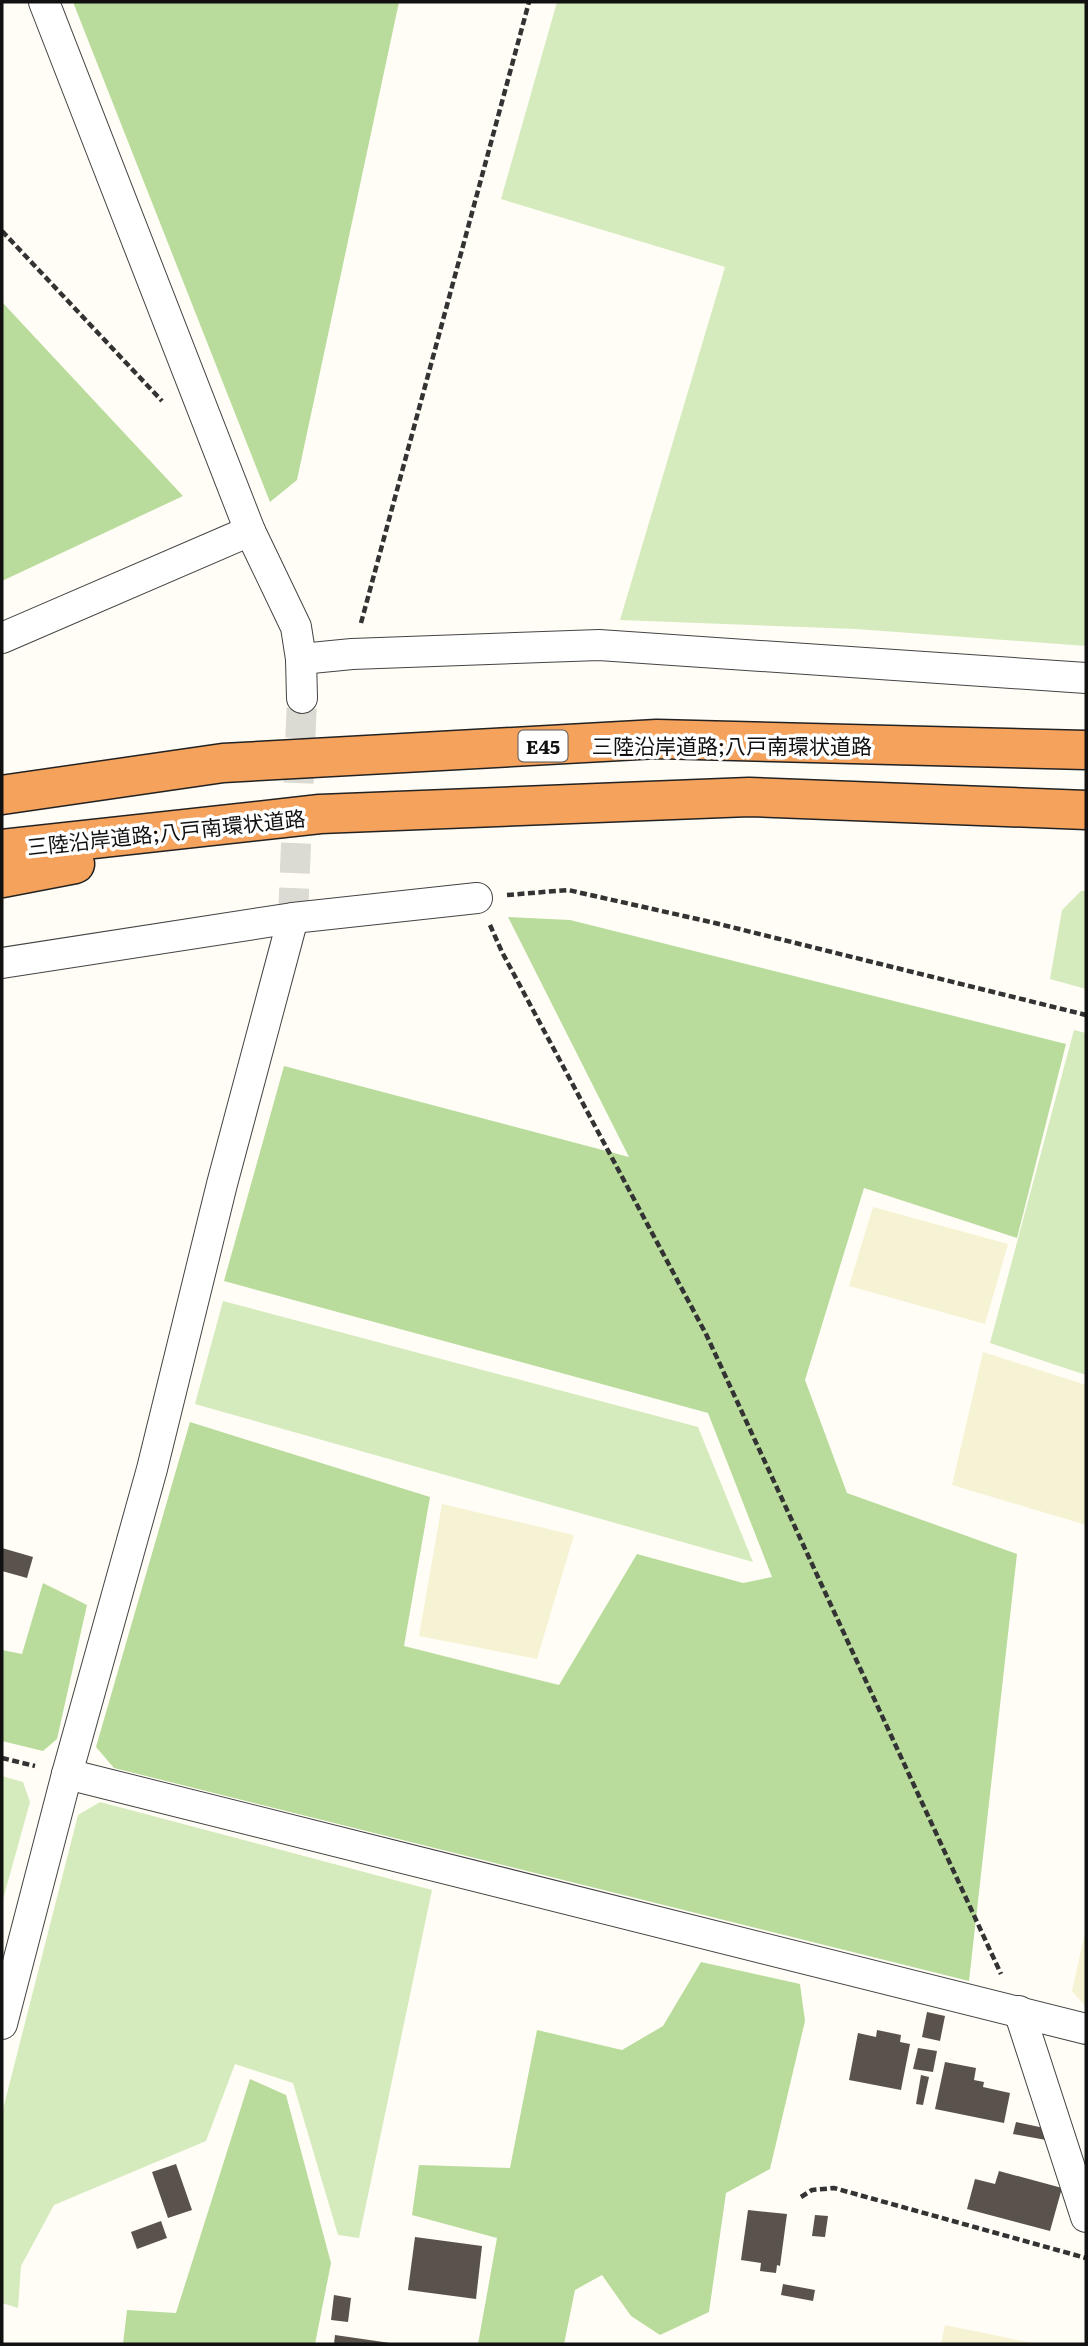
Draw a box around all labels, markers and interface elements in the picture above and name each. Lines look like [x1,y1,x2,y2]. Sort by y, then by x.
street label: 三陸沿岸道路;八戸南環状道路 [592,729,872,760]
road number: E45 [518,730,568,762]
street label: 三陸沿岸道路;八戸南環状道路 [25,801,307,861]

